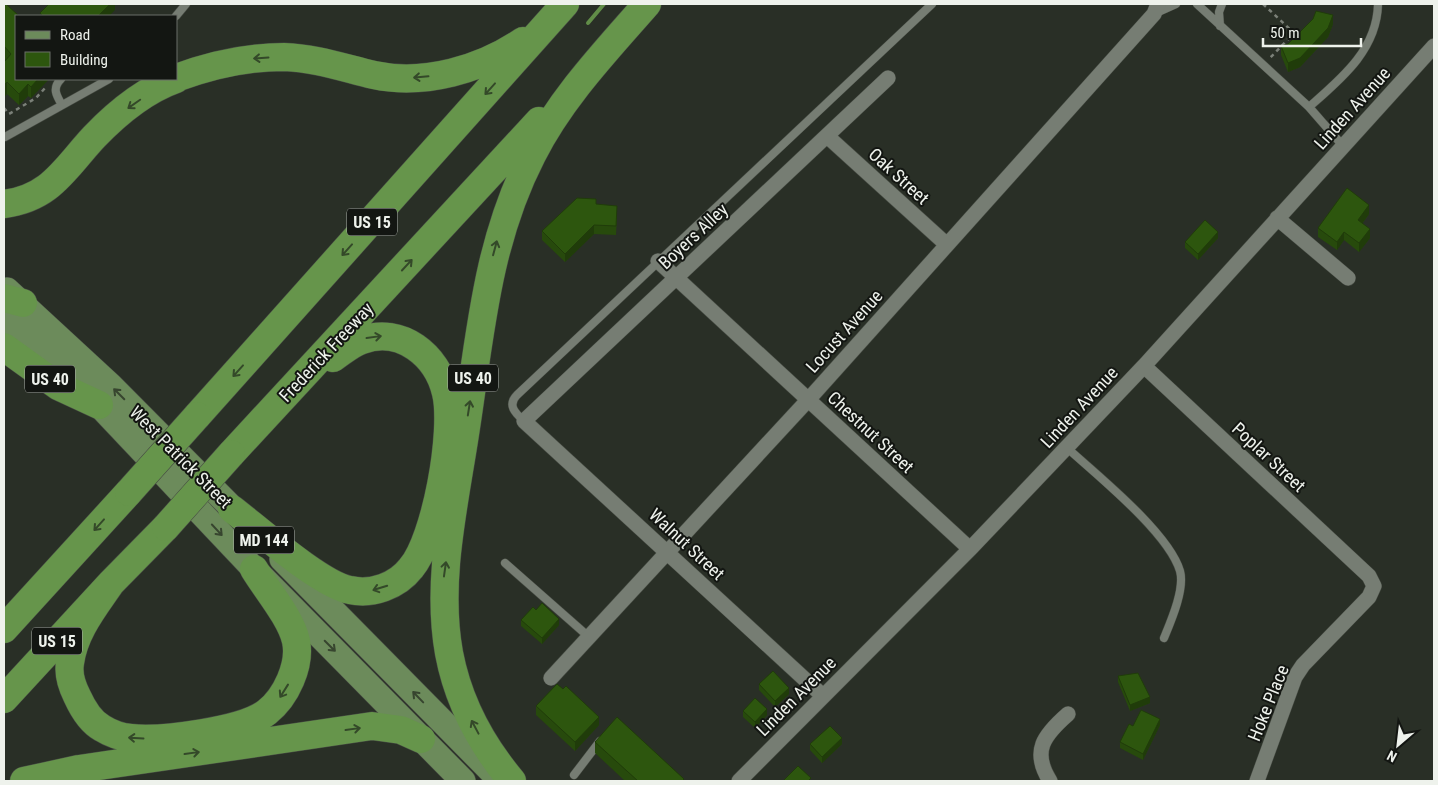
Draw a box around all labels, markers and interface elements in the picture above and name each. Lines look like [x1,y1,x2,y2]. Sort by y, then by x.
legend [15,15,178,80]
scale bar [1263,15,1360,47]
text: 50 m [1270,24,1300,42]
text: Road [60,26,90,44]
text: Building [60,51,108,69]
one-way arrow [253,53,269,63]
street label: Linden Avenue [1310,63,1394,153]
one-way arrow [413,72,429,82]
one-way arrow [484,83,496,96]
one-way arrow [127,99,141,109]
street label: Oak Street [865,143,933,209]
street label: Boyers Alley [654,198,732,273]
road number: US 15 [347,208,397,236]
one-way arrow [491,241,501,257]
one-way arrow [341,243,353,256]
one-way arrow [401,258,412,271]
street label: Locust Avenue [801,285,887,377]
street label: Frederick Freeway [275,298,378,406]
one-way arrow [366,332,382,342]
street label: Linden Avenue [1036,362,1122,452]
one-way arrow [232,364,244,377]
road number: US 40 [448,364,498,392]
road number: US 40 [25,366,75,392]
street label: Chestnut Street [824,387,918,477]
one-way arrow [113,388,125,400]
one-way arrow [464,401,474,417]
street label: West Patrick Street [126,402,236,512]
street label: Poplar Street [1228,418,1310,496]
street label: Walnut Street [645,504,729,584]
one-way arrow [93,519,105,532]
one-way arrow [211,523,223,536]
road number: MD 144 [234,526,294,554]
one-way arrow [441,562,451,578]
one-way arrow [373,584,388,593]
road number: US 15 [32,627,82,654]
one-way arrow [324,640,336,653]
street label: Linden Avenue [752,652,840,740]
street label: Hoke Place [1243,662,1293,744]
one-way arrow [279,684,289,698]
one-way arrow [411,691,424,703]
one-way arrow [470,719,480,734]
north arrow [1373,720,1423,770]
one-way arrow [345,724,361,734]
one-way arrow [128,733,144,742]
one-way arrow [184,747,200,757]
text: N [1384,747,1399,766]

